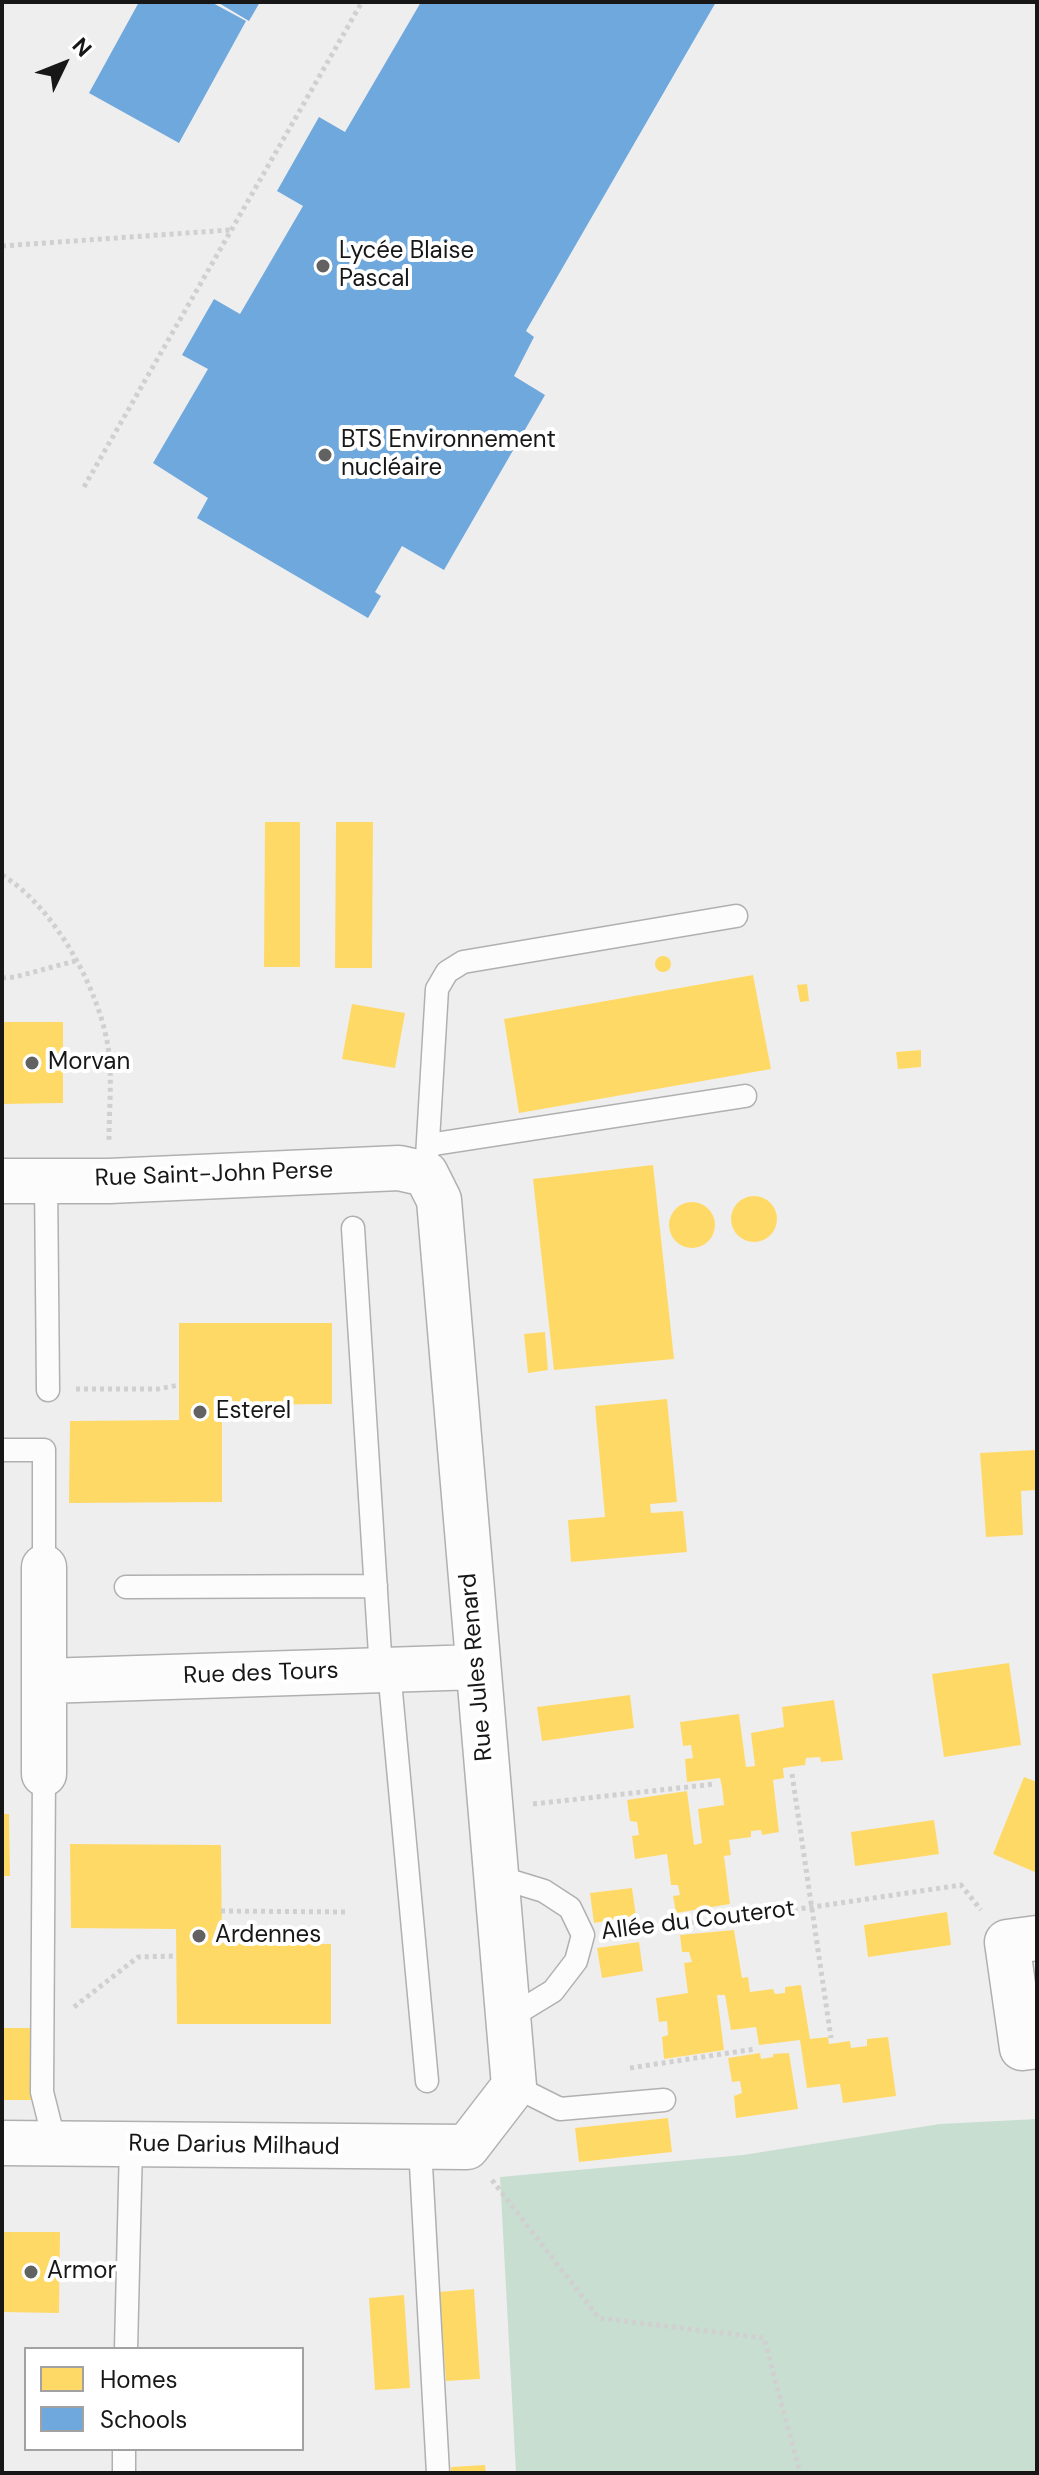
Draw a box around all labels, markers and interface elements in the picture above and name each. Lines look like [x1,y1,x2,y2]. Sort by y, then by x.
north arrow [24,24,104,104]
text: N [66,32,98,63]
place label: Lycée Blaise Pascal [339,238,474,294]
marker: Lycée Blaise Pascal [314,257,332,275]
place label: BTS Environnement nucléaire [341,427,556,483]
marker: BTS Environnement nucléaire [316,446,334,464]
place label: Morvan [48,1049,130,1077]
marker: Morvan [23,1054,41,1072]
street label: Rue Saint-John Perse [94,1156,334,1194]
place label: Esterel [216,1398,291,1426]
marker: Esterel [191,1403,209,1421]
street label: Rue Jules Renard [454,1572,500,1762]
street label: Rue des Tours [183,1657,339,1691]
street label: Allée du Couterot [599,1895,797,1947]
place label: Ardennes [215,1922,321,1950]
marker: Ardennes [190,1927,208,1945]
street label: Rue Darius Milhaud [128,2130,340,2162]
place label: Armor [47,2258,116,2286]
marker: Armor [22,2263,40,2281]
legend [24,2347,304,2451]
text: Homes [100,2364,178,2395]
text: Schools [100,2404,187,2435]

